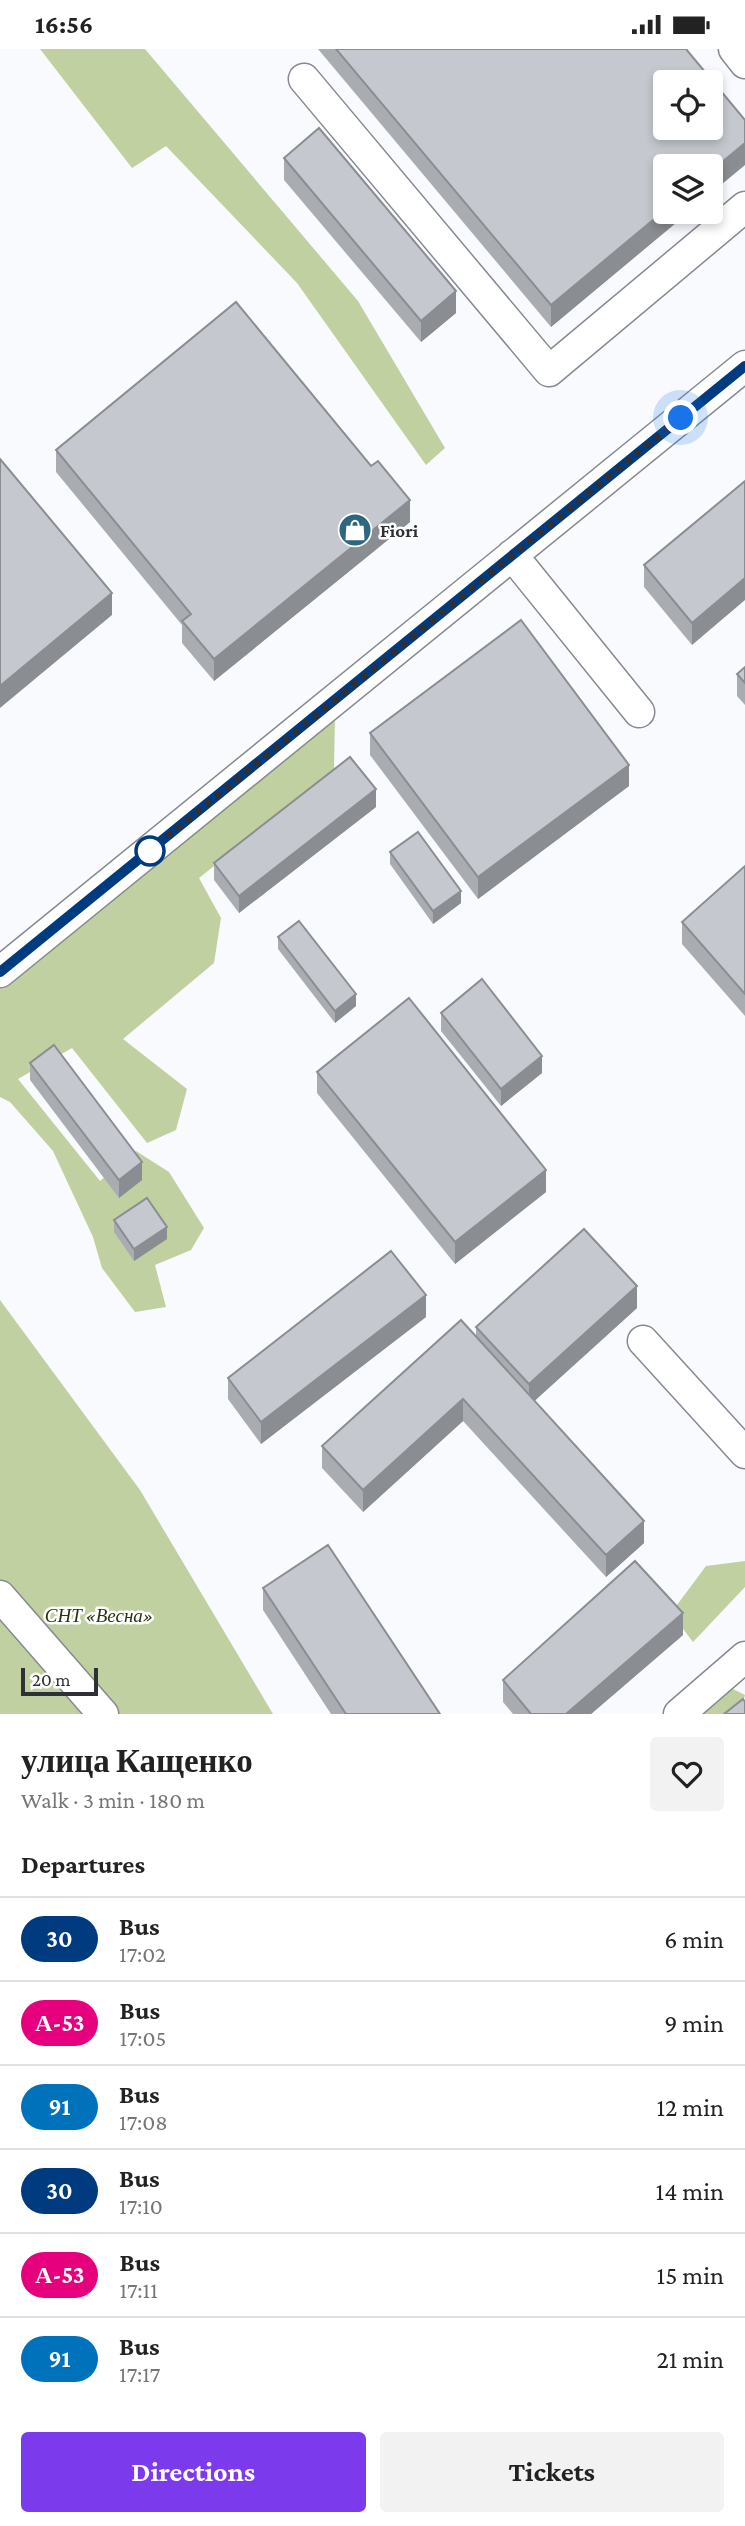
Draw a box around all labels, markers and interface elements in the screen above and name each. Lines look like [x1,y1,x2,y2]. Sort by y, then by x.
text: 16:56 [35,10,93,39]
map controls [653,70,723,224]
button: locate [653,70,723,140]
button: layers [653,154,723,224]
your location [663,400,698,435]
shop icon: Fiori [336,511,374,549]
place label: Fiori [380,520,419,541]
unlabelled marker [135,836,165,866]
park label: СНТ «Весна» [45,1605,153,1626]
scale bar [21,1665,98,1697]
text: 20 m [32,1669,71,1690]
button: heart [650,1737,724,1811]
text: улица Кащенко [21,1742,253,1779]
text: Walk · 3 min · 180 m [21,1787,205,1813]
text: Departures [21,1850,145,1879]
text: Bus [119,1912,160,1941]
text: 30 [46,1925,73,1952]
text: 6 min [664,1925,724,1954]
text: 17:02 [119,1941,166,1967]
text: Bus [119,1996,160,2025]
text: А-53 [35,2009,84,2036]
text: 9 min [664,2009,724,2038]
text: 17:05 [119,2025,166,2051]
text: Bus [119,2080,160,2109]
text: 91 [48,2093,71,2120]
text: 12 min [656,2093,724,2122]
text: 17:08 [119,2109,168,2135]
text: Bus [119,2164,160,2193]
text: 30 [46,2177,73,2204]
text: 14 min [656,2177,724,2206]
text: 17:10 [119,2193,163,2219]
text: Bus [119,2248,160,2277]
text: А-53 [35,2261,84,2288]
text: 15 min [657,2261,724,2290]
text: 17:11 [119,2277,158,2303]
text: Bus [119,2332,160,2361]
text: 91 [48,2345,71,2372]
text: 21 min [656,2345,724,2374]
text: 17:17 [119,2361,160,2387]
button: Directions [21,2432,366,2512]
button: Tickets [380,2432,724,2512]

